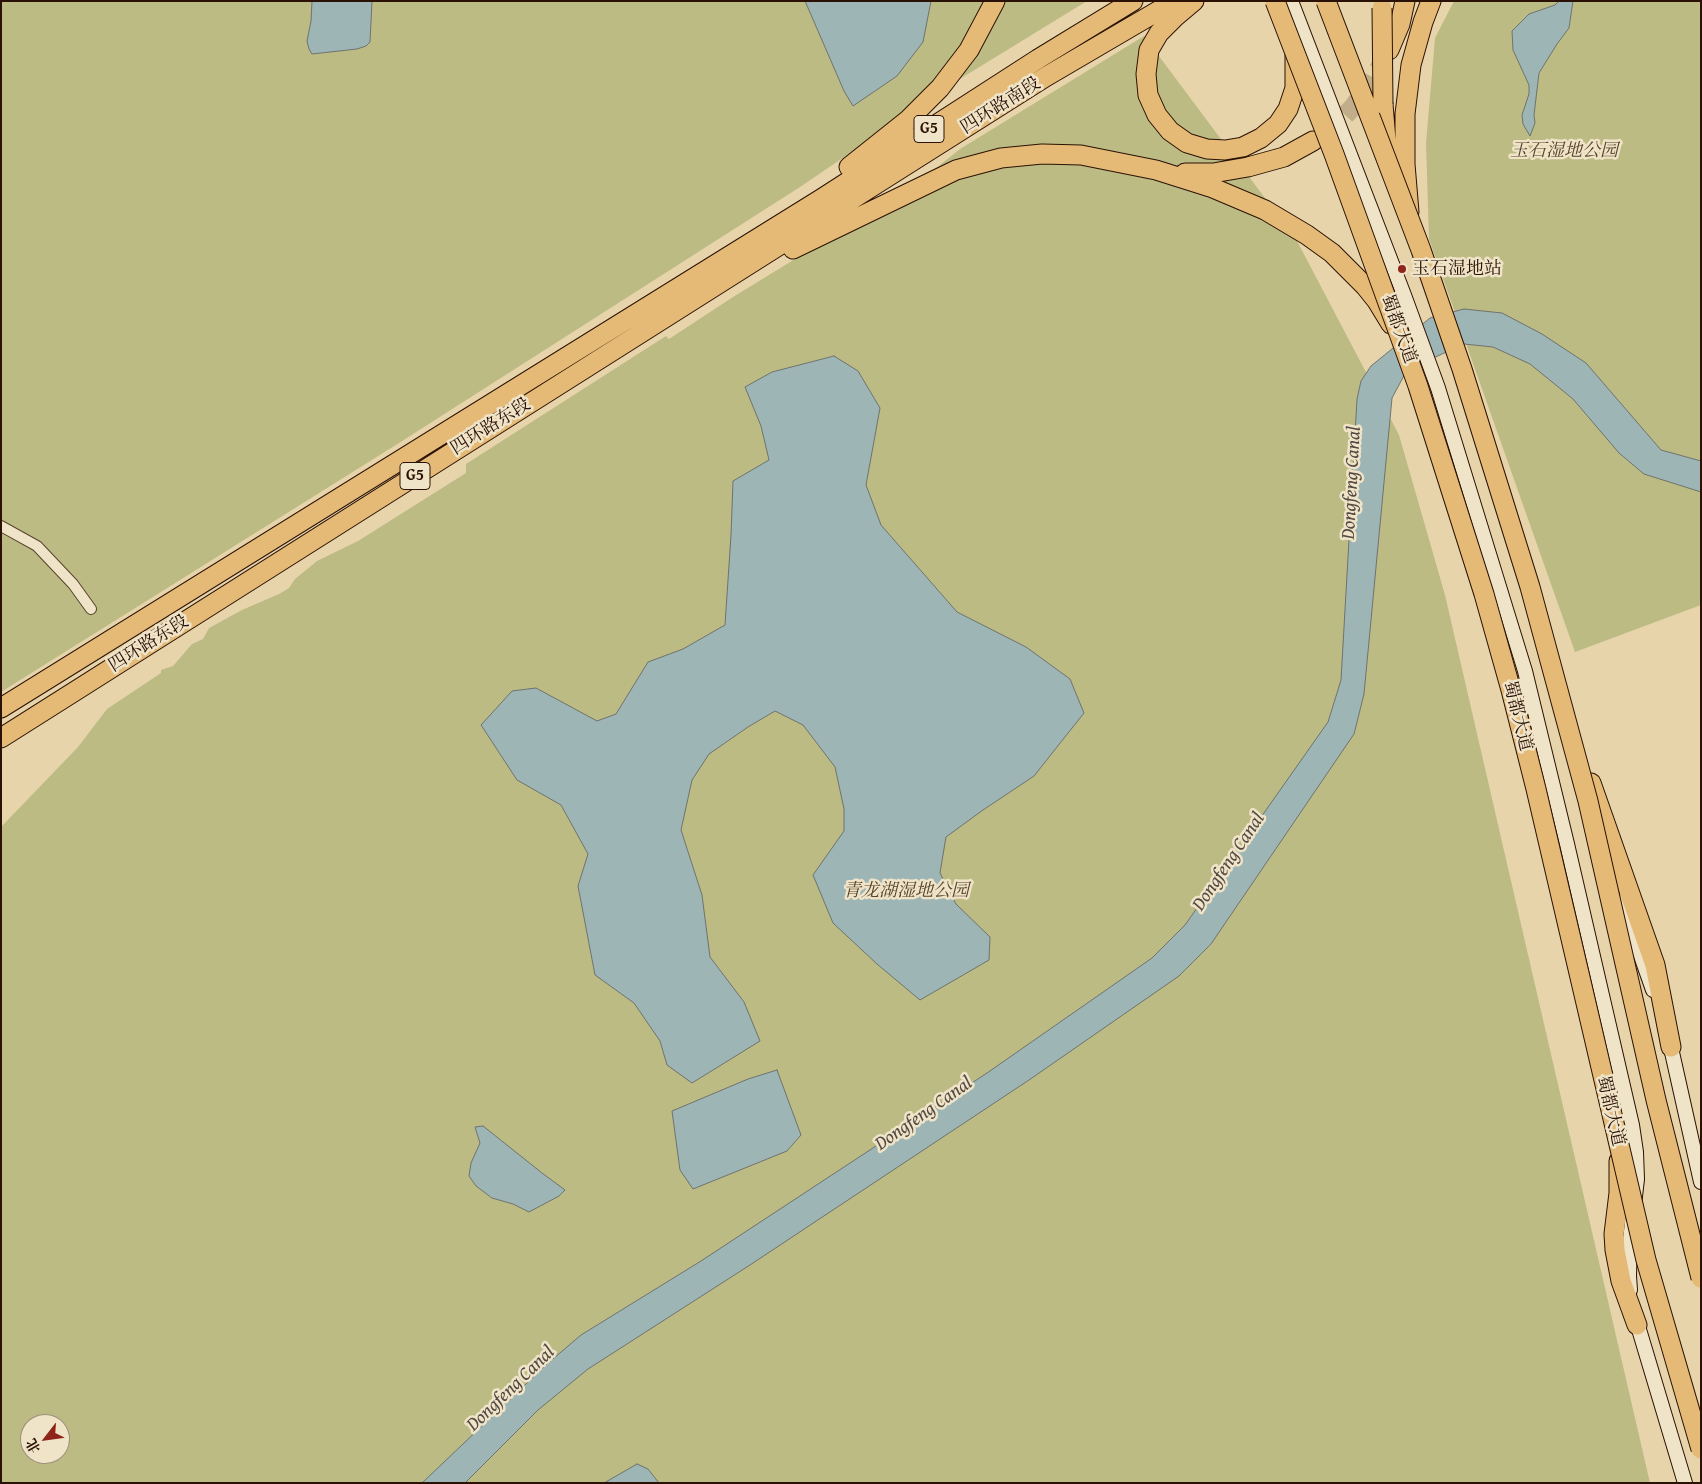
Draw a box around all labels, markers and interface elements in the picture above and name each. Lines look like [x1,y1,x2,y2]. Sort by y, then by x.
street label: 四环路南段 [957,73,1045,139]
road number: G5 [914,116,944,142]
park label: 玉石湿地公园 [1510,140,1618,162]
place label: 玉石湿地站 [1412,258,1502,280]
marker: 玉石湿地站 [1396,263,1408,275]
street label: 蜀都大道 [1376,291,1420,367]
street label: 四环路东段 [447,394,535,460]
water label: Dongfeng Canal [1338,426,1366,540]
road number: G5 [400,462,430,490]
street label: 四环路东段 [105,611,193,677]
street label: 蜀都大道 [1498,678,1536,754]
water label: Dongfeng Canal [1188,809,1270,915]
park label: 青龙湖湿地公园 [843,880,969,902]
water label: Dongfeng Canal [871,1072,977,1156]
street label: 蜀都大道 [1591,1073,1629,1149]
water label: Dongfeng Canal [462,1341,560,1437]
north arrow [20,1414,70,1464]
text: 北 [21,1435,45,1457]

